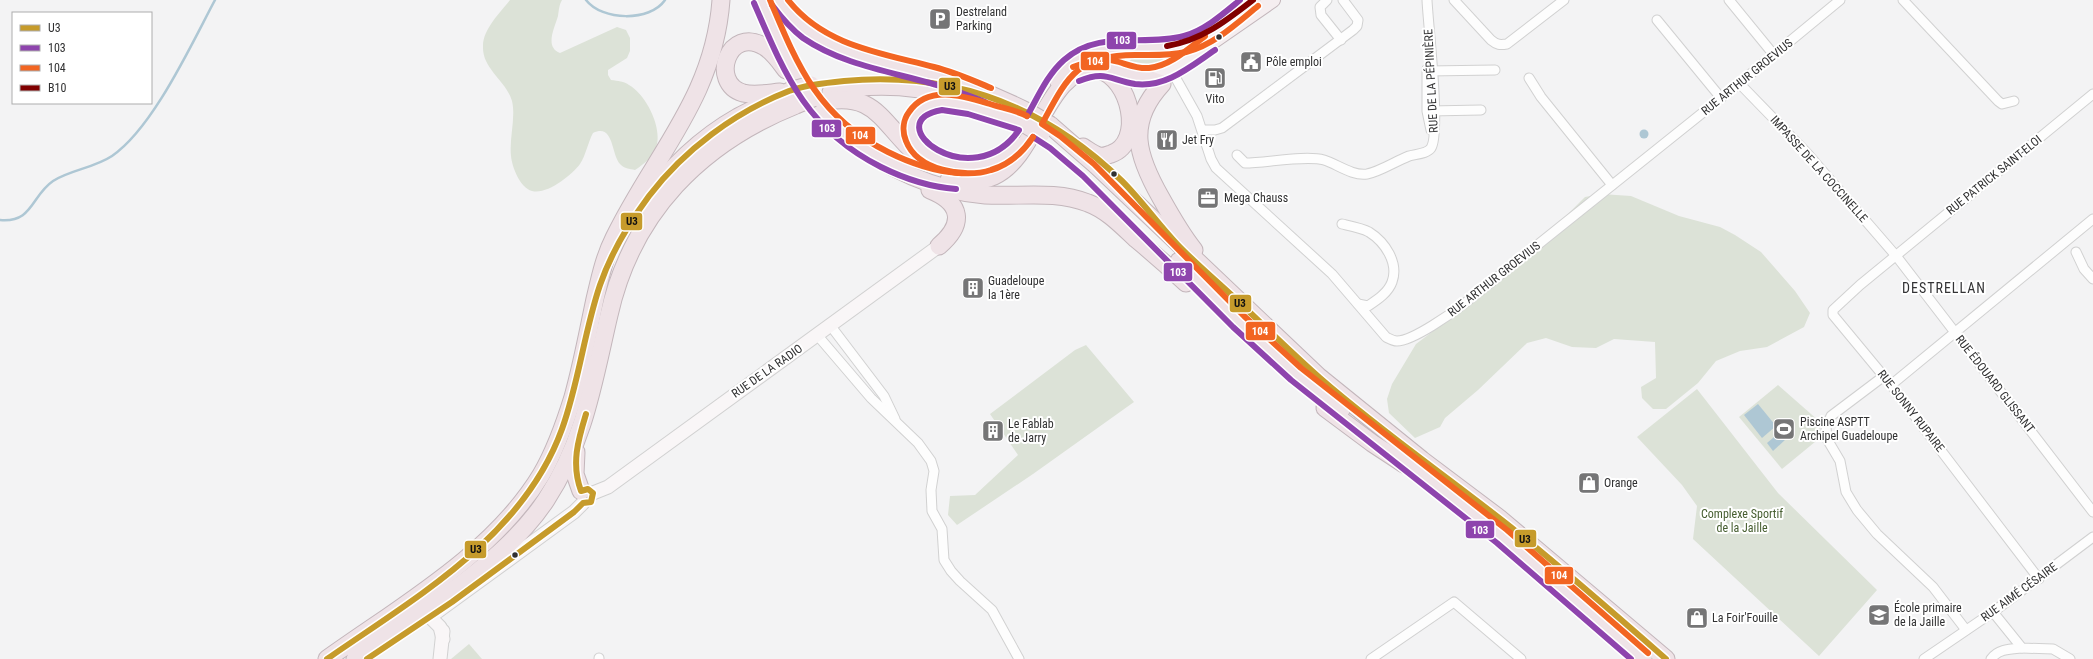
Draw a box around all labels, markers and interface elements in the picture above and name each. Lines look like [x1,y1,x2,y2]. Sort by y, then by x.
place label: Destreland Parking [956,5,1007,33]
parking icon: Destreland Parking [927,6,953,32]
legend [12,12,152,104]
text: U3 [48,21,61,35]
street label: RUE DE LA PÉPINIÈRE [1420,29,1441,133]
line badge: 103 [1106,31,1137,50]
unlabelled marker [1214,32,1224,42]
text: 103 [1114,34,1131,47]
street label: RUE ARTHUR GROEVIUS [1698,36,1796,118]
text: 103 [48,41,66,55]
public building icon: Pôle emploi [1238,49,1264,75]
line badge: 104 [1080,51,1110,71]
text: 104 [1087,55,1104,68]
place label: Pôle emploi [1266,55,1322,69]
text: 104 [48,61,66,75]
fuel station icon: Vito [1202,65,1228,91]
line badge: U3 [938,77,961,96]
text: U3 [944,80,956,93]
text: B10 [48,81,66,95]
place label: Vito [1206,92,1224,106]
street label: IMPASSE DE LA COCCINELLE [1767,113,1871,225]
line badge: 103 [811,119,842,138]
text: 103 [819,122,836,135]
line badge: 104 [845,126,876,145]
restaurant icon: Jet Fry [1154,127,1180,153]
text: 104 [852,129,869,142]
street label: RUE PATRICK SAINT-ELOI [1944,132,2044,218]
place label: Jet Fry [1182,133,1214,147]
unlabelled marker [1109,169,1119,179]
office icon: Mega Chauss [1195,185,1221,211]
place label: Mega Chauss [1224,191,1288,205]
line badge: U3 [620,212,643,231]
text: U3 [626,215,638,228]
street label: RUE ARTHUR GROEVIUS [1445,239,1543,319]
line badge: 103 [1163,262,1193,282]
text: 103 [1170,266,1187,279]
place label: Guadeloupe la 1ère [988,274,1045,302]
building icon: Guadeloupe la 1ère [960,275,986,301]
district label: DESTRELLAN [1902,280,1986,296]
line badge: U3 [1229,294,1252,313]
text: U3 [1234,297,1246,310]
line badge: 104 [1245,321,1276,341]
text: 104 [1252,325,1269,338]
street label: RUE ÉDOUARD GLISSANT [1953,332,2038,436]
street label: RUE DE LA RADIO [729,341,805,401]
street label: RUE SONNY RUPAIRE [1875,367,1947,455]
place label: Piscine ASPTT Archipel Guadeloupe [1800,415,1898,443]
sports icon: Piscine ASPTT Archipel Guadeloupe [1771,416,1797,442]
place label: Le Fablab de Jarry [1008,417,1054,445]
building icon: Le Fablab de Jarry [980,418,1006,444]
shop icon: Orange [1576,470,1602,496]
place label: Orange [1604,476,1638,490]
park label: Complexe Sportif de la Jaille [1701,507,1783,535]
line badge: 103 [1465,520,1495,539]
text: 103 [1472,524,1489,537]
line badge: U3 [1514,529,1537,548]
text: U3 [1519,533,1531,546]
line badge: U3 [464,540,487,559]
text: U3 [470,543,482,556]
unlabelled marker [510,550,520,560]
street label: RUE AIMÉ CÉSAIRE [1978,559,2060,624]
line badge: 104 [1544,566,1574,585]
text: 104 [1551,569,1568,582]
place label: École primaire de la Jaille [1894,600,1962,629]
school or university icon: École primaire de la Jaille [1866,602,1892,628]
shop icon: La Foir'Fouille [1684,605,1710,631]
place label: La Foir'Fouille [1712,611,1778,625]

